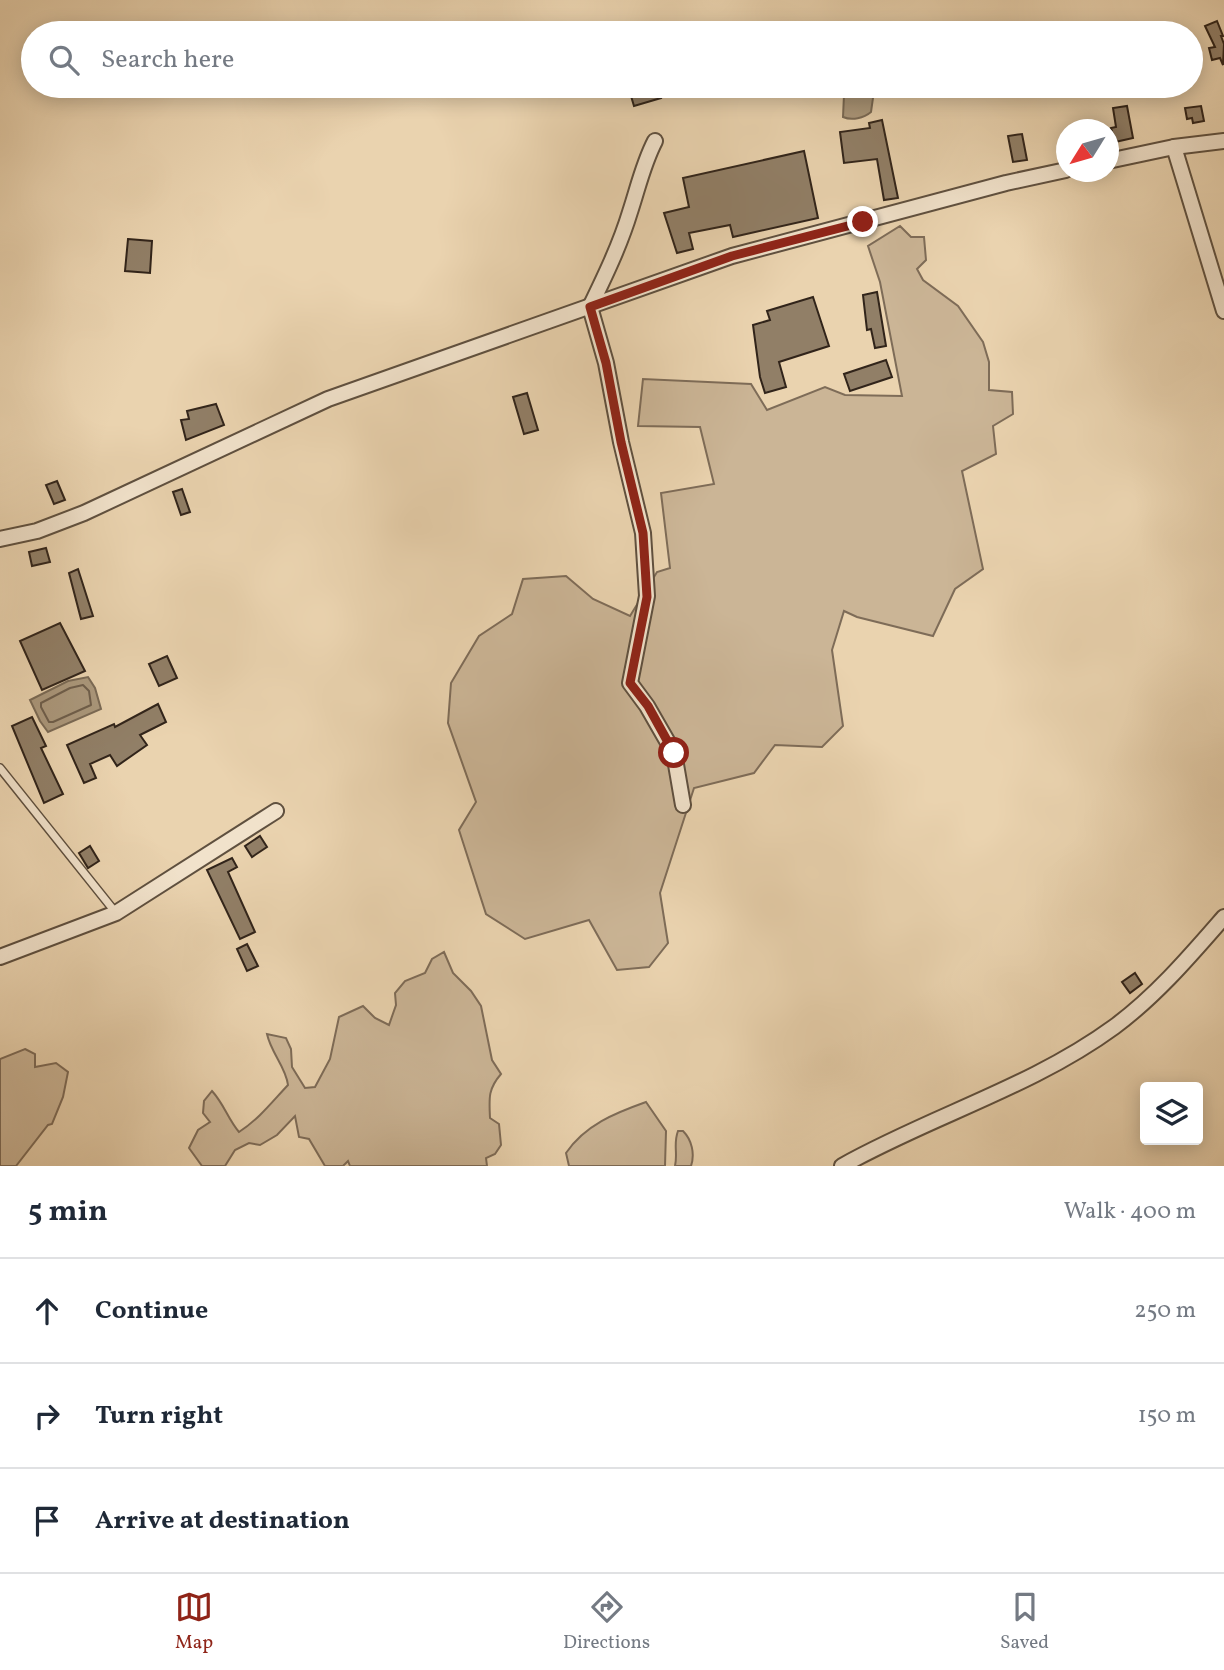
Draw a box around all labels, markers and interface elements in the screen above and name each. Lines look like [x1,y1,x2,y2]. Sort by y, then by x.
search box [21,21,1203,98]
icon: search [45,41,83,79]
text: Search here [101,42,234,78]
north arrow [1056,119,1119,182]
route end [847,206,878,237]
route start [658,737,689,768]
map controls [1140,1082,1203,1145]
button: layers [1140,1082,1203,1145]
text: 5 min [28,1191,108,1233]
text: Walk · 400 m [1064,1196,1196,1228]
icon: ahead [28,1292,66,1330]
text: Continue [95,1293,208,1329]
text: 250 m [1134,1295,1196,1327]
icon: right [28,1397,66,1435]
text: Turn right [95,1398,223,1434]
text: 150 m [1138,1400,1196,1432]
icon: arrive [28,1502,66,1540]
text: Arrive at destination [95,1503,350,1539]
tab: Map [175,1588,213,1656]
tab: Directions [563,1588,650,1656]
tab: Saved [1000,1588,1049,1656]

